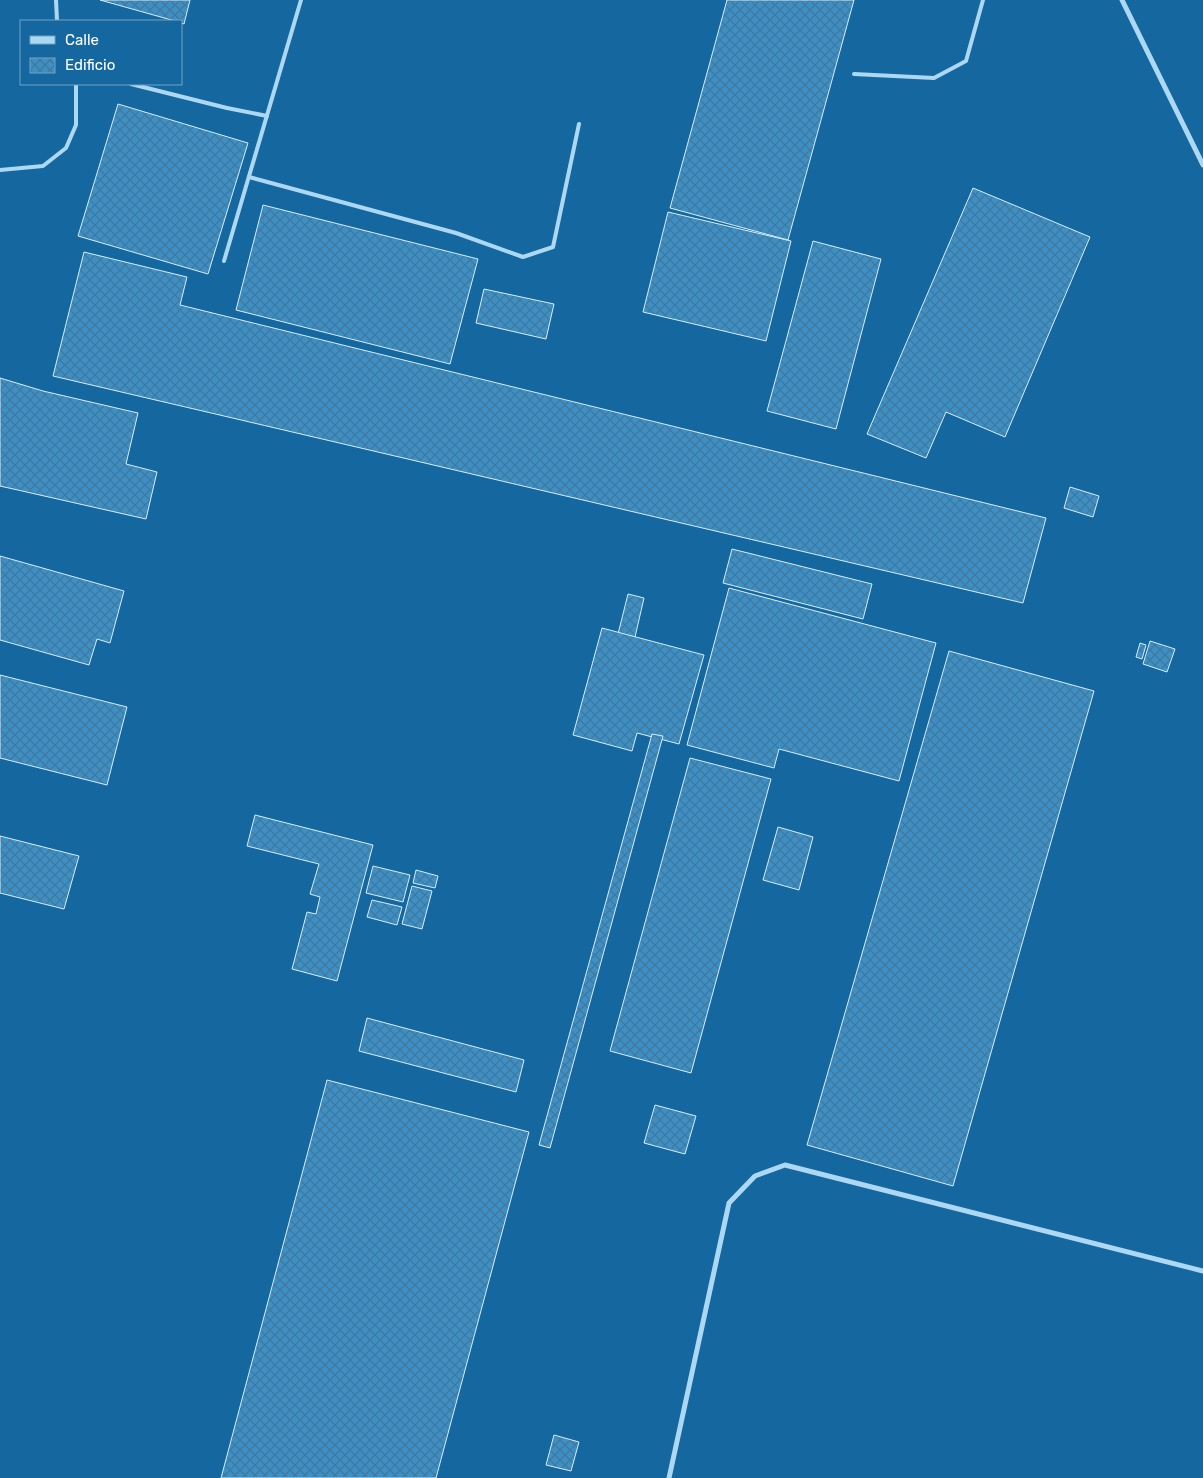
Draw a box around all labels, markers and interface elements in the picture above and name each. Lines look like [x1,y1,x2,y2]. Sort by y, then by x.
legend [20,20,182,85]
text: Calle [65,31,99,49]
text: Edificio [65,56,115,74]

